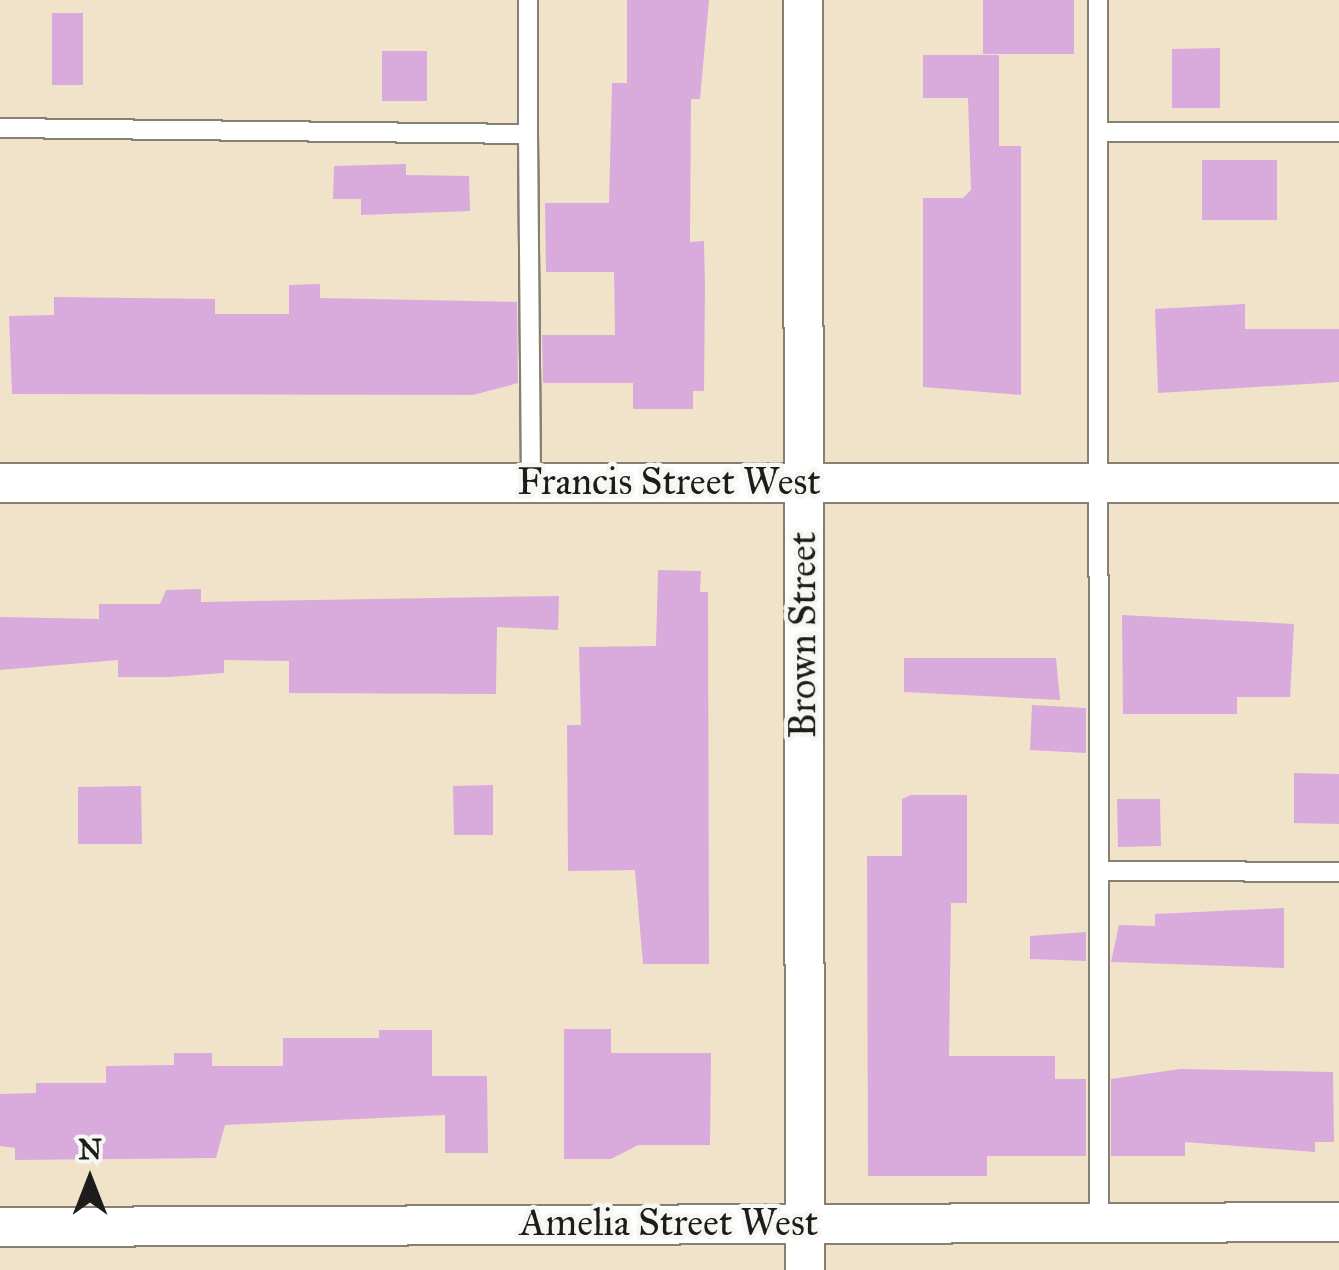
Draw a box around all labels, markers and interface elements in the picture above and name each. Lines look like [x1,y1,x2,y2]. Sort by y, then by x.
street label: Francis Street West [517,459,821,505]
street label: Brown Street [780,532,826,738]
north arrow [40,1130,140,1230]
text: N [78,1132,102,1167]
street label: Amelia Street West [520,1200,818,1246]

